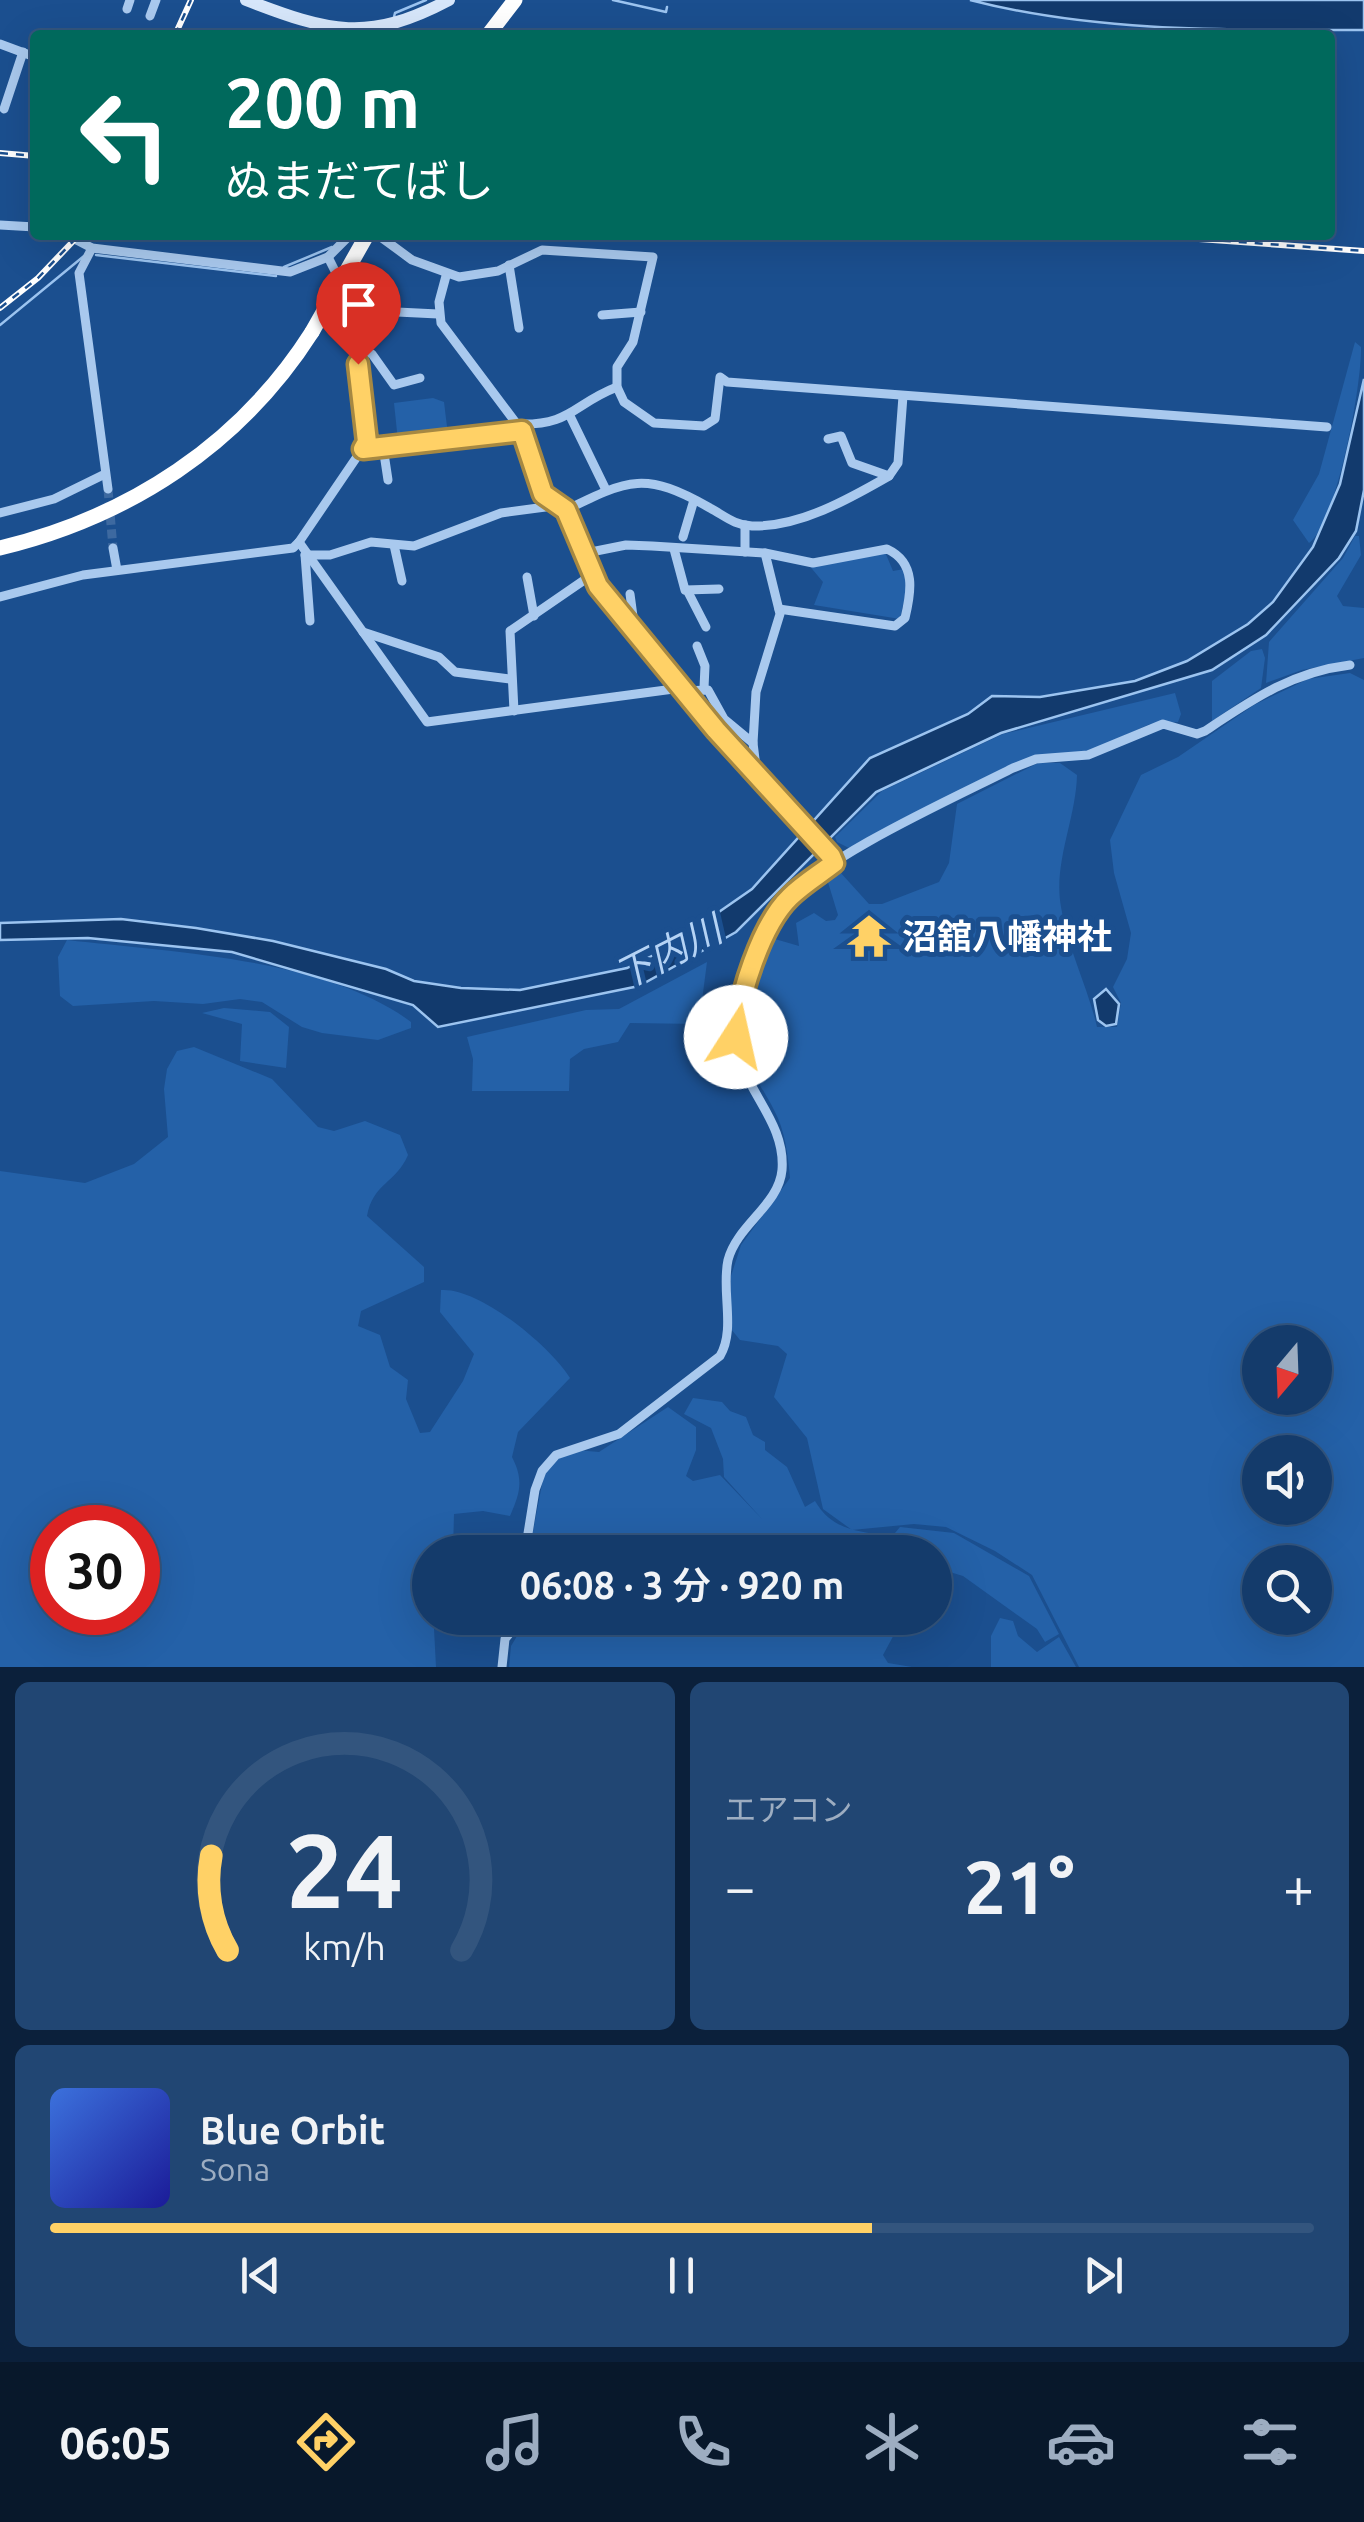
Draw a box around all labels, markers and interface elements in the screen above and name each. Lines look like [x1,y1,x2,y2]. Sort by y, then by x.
text: 200 m [225,63,420,141]
icon: left [60,70,190,200]
text: ぬまだてばし [225,155,494,206]
pin [316,262,401,365]
icon: arrive [331,277,386,332]
water label: 下内川 [608,906,732,997]
temple icon: 沼舘八幡神社 [845,912,893,960]
place label: 沼舘八幡神社 [902,916,1112,956]
position arrow [684,985,788,1089]
north arrow [1242,1325,1332,1415]
map controls [1242,1325,1332,1635]
button: sound [1242,1435,1332,1525]
speed limit sign: 30 [30,1505,160,1635]
button: search [1242,1545,1332,1635]
text: 06:08 · 3 分 · 920 m [520,1564,844,1606]
text: エアコン [725,1791,853,1827]
text: 24 [286,1811,403,1928]
text: 21° [964,1844,1075,1928]
text: − [725,1856,756,1917]
text: + [1283,1856,1314,1917]
text: km/h [303,1927,386,1967]
text: Blue Orbit [200,2109,385,2151]
text: Sona [200,2151,270,2187]
icon: previous [233,2248,288,2303]
icon: pause [654,2248,709,2303]
icon: next [1076,2248,1131,2303]
icon: directions [291,2407,361,2477]
icon: music [480,2407,550,2477]
icon: phone [668,2407,738,2477]
icon: climate [857,2407,927,2477]
icon: car [1046,2407,1116,2477]
icon: filters [1235,2407,1305,2477]
text: 06:05 [59,2417,172,2468]

